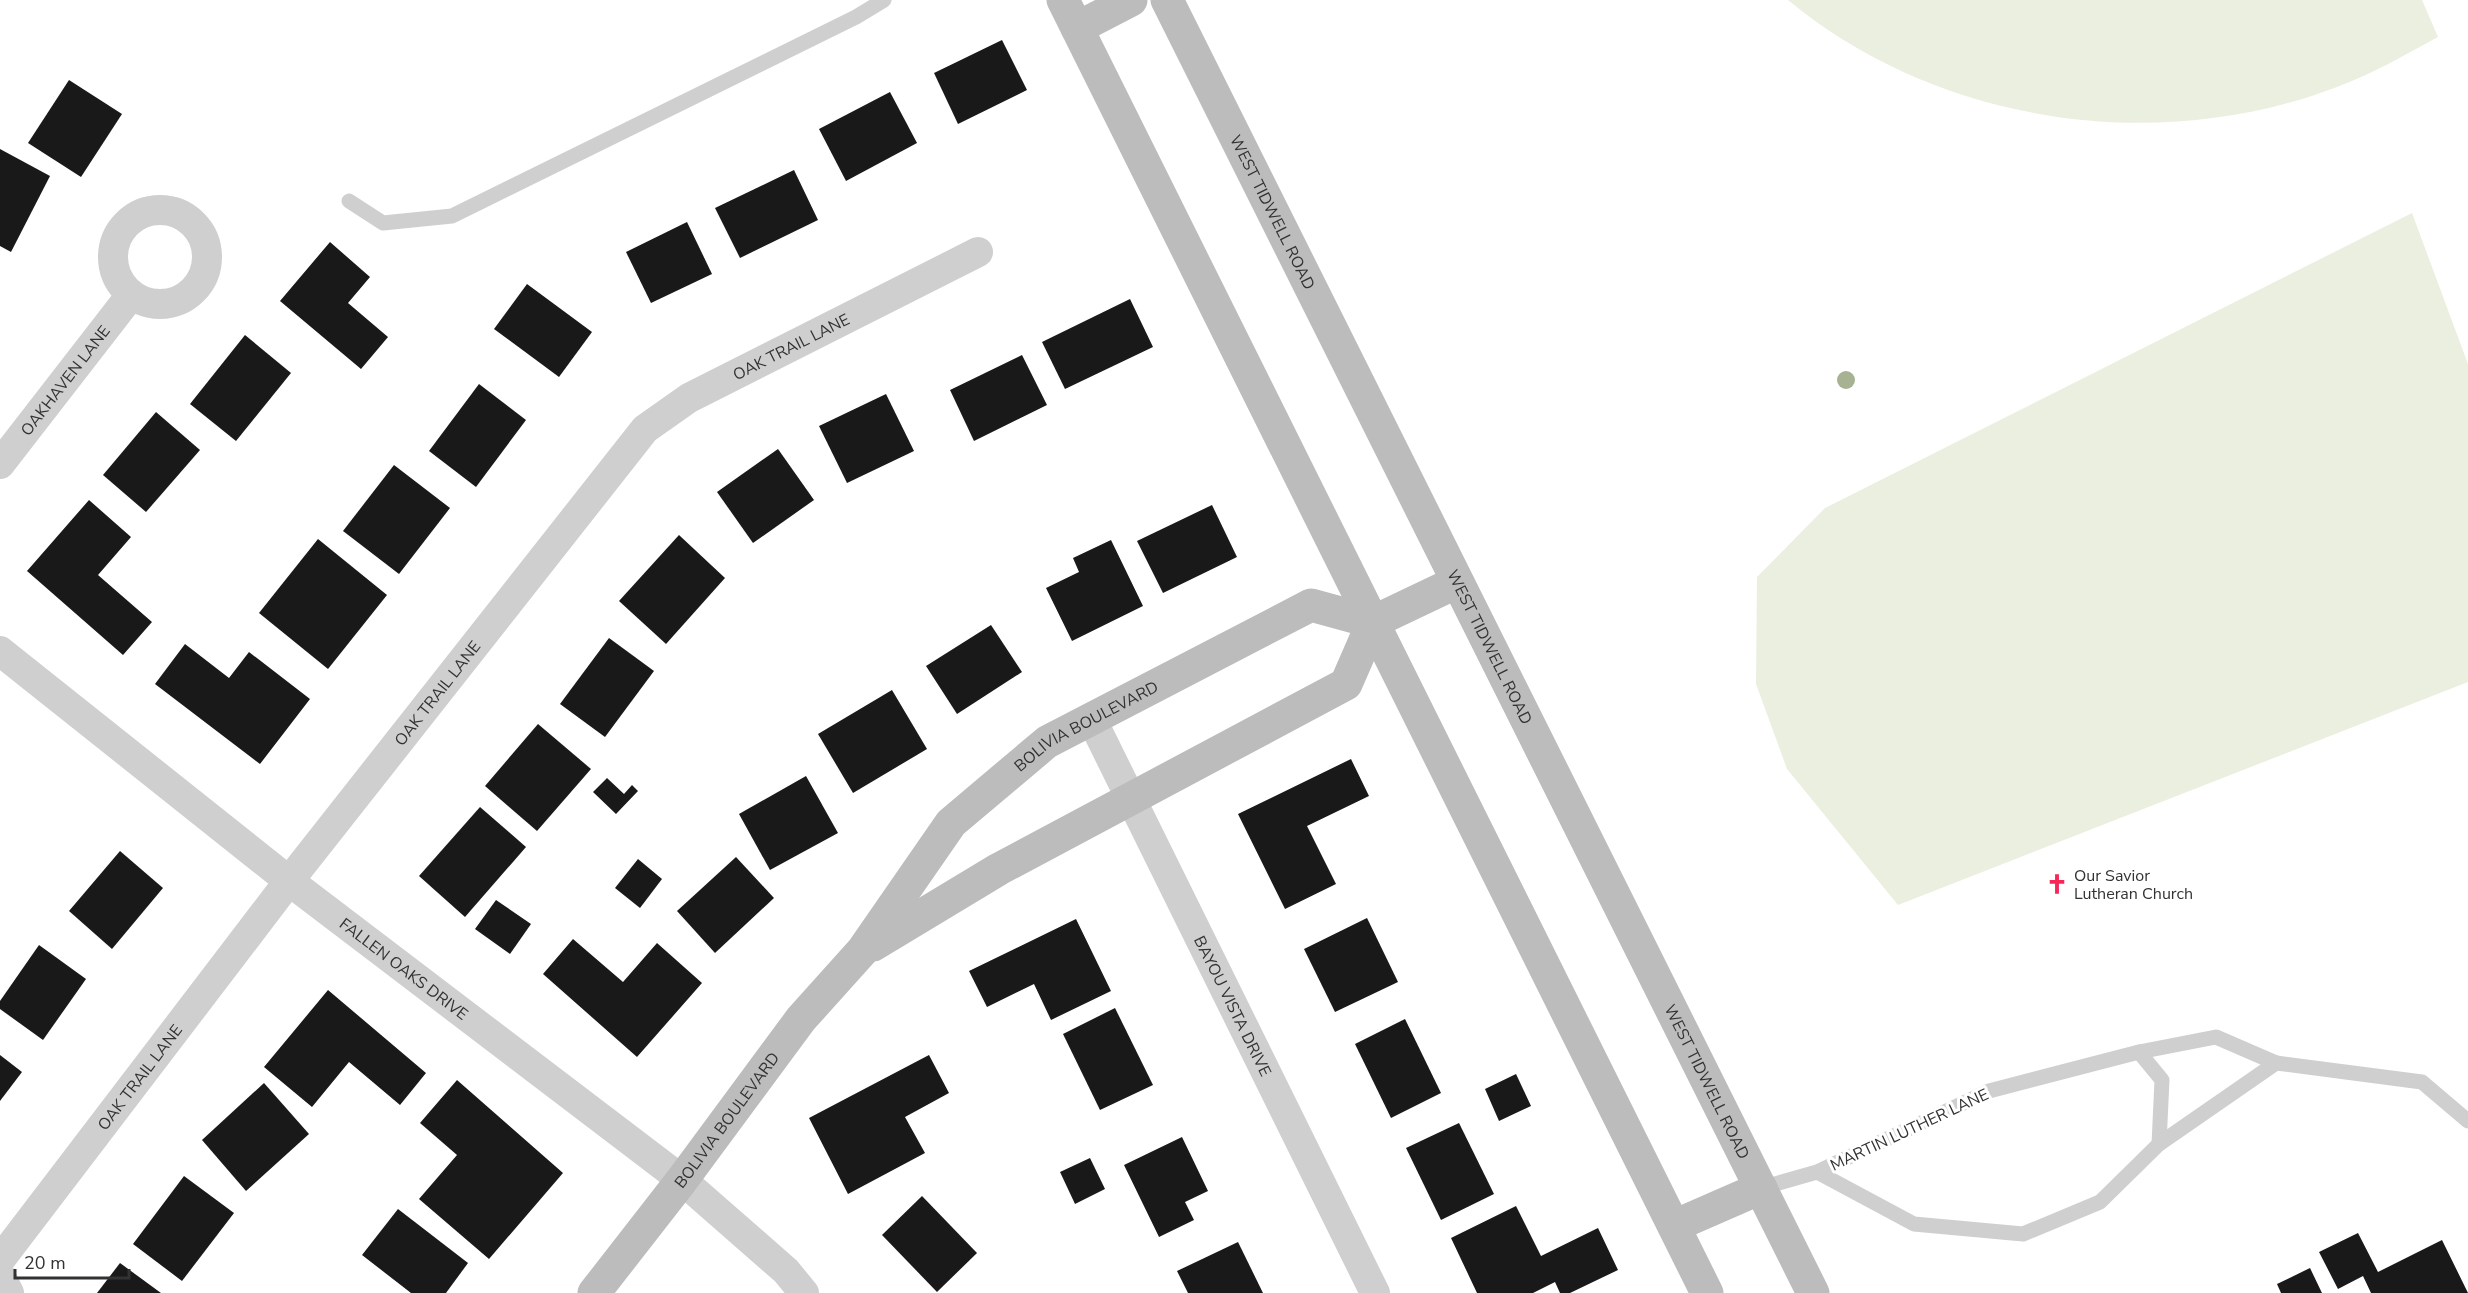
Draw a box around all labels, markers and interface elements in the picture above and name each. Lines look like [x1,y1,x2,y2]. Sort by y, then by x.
street label: WEST TIDWELL ROAD [1224,131,1320,294]
street label: OAK TRAIL LANE [729,309,853,386]
street label: OAKHAVEN LANE [16,321,116,441]
street label: WEST TIDWELL ROAD [1441,566,1537,728]
street label: OAK TRAIL LANE [390,637,486,751]
street label: BOLIVIA BOULEVARD [1010,676,1162,777]
place label: Our Savior Lutheran Church [2074,865,2193,905]
church icon: Our Savior Lutheran Church [2045,872,2069,896]
street label: FALLEN OAKS DRIVE [335,913,472,1026]
street label: BAYOU VISTA DRIVE [1188,932,1276,1080]
street label: WEST TIDWELL ROAD [1659,1001,1754,1163]
street label: OAK TRAIL LANE [93,1020,188,1135]
street label: BOLIVIA BOULEVARD [670,1048,785,1193]
street label: MARTIN LUTHER LANE [1827,1083,1992,1176]
scale bar [15,1242,129,1280]
text: 20 m [24,1251,66,1275]

